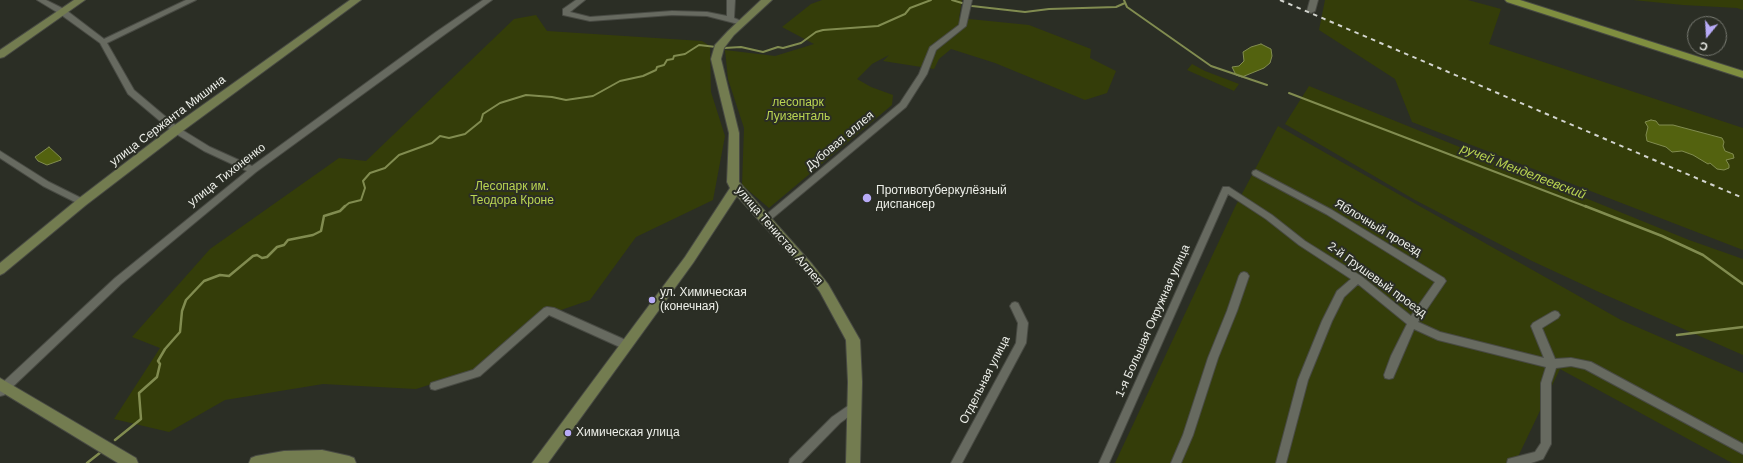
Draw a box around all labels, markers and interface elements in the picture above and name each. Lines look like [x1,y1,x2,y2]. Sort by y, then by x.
north arrow [1687,16,1727,56]
text: С [1698,40,1709,53]
street label: улица Сержанта Мишина [107,73,229,169]
park label: лесопарк Луизенталь [766,96,830,124]
street label: Дубовая аллея [803,108,877,174]
street label: улица Тихоненко [185,140,269,210]
water label: ручей Менделеевский [1458,141,1588,203]
park label: Лесопарк им. Теодора Кроне [470,180,554,208]
street label: улица Тенистая Аллея [732,184,826,288]
place label: Противотуберкулёзный диспансер [876,184,1007,212]
marker: Противотуберкулёзный диспансер [861,192,873,204]
street label: Яблочный проезд [1332,196,1424,260]
street label: 2-й Грушевый проезд [1325,239,1429,321]
street label: 1-я Большая Окружная улица [1113,242,1193,400]
place label: ул. Химическая (конечная) [660,286,747,314]
marker: ул. Химическая (конечная) [647,295,657,305]
street label: Отдельная улица [957,333,1013,427]
place label: Химическая улица [576,426,680,440]
marker: Химическая улица [563,428,573,438]

